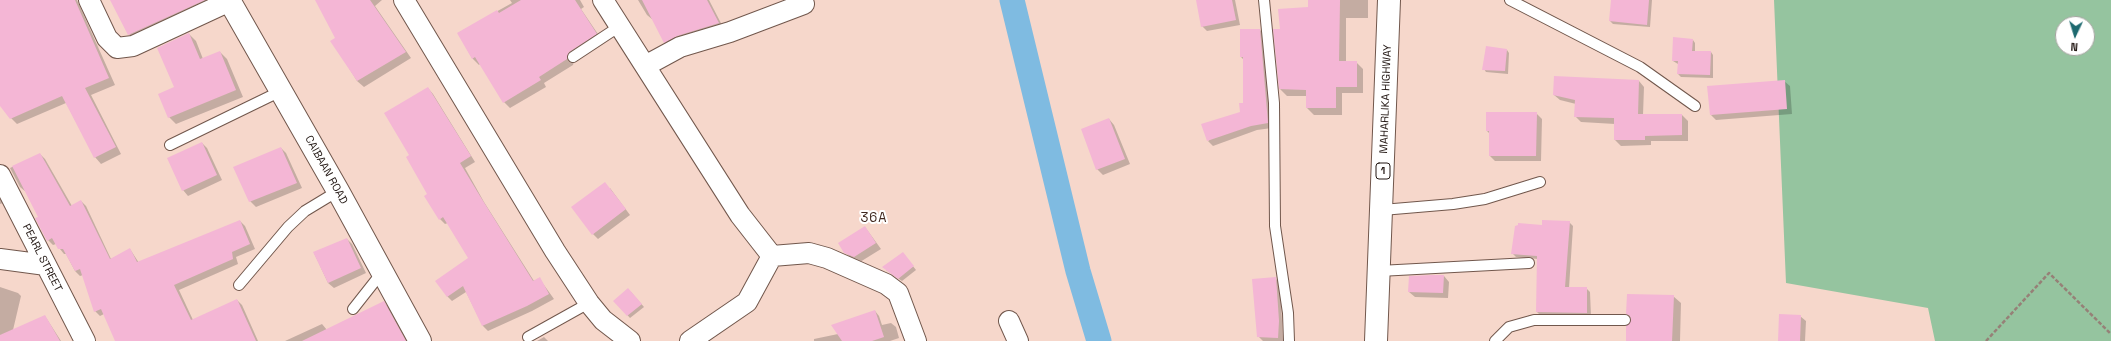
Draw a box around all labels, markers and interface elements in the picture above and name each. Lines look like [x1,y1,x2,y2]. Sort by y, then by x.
north arrow [2055,16,2095,56]
text: N [2070,40,2078,54]
street label: MAHARLIKA HIGHWAY [1377,44,1395,154]
street label: CAIBAAN ROAD [302,133,350,207]
road number: 1 [1376,163,1390,179]
district label: 36A [861,210,887,226]
street label: PEARL STREET [19,222,65,294]

